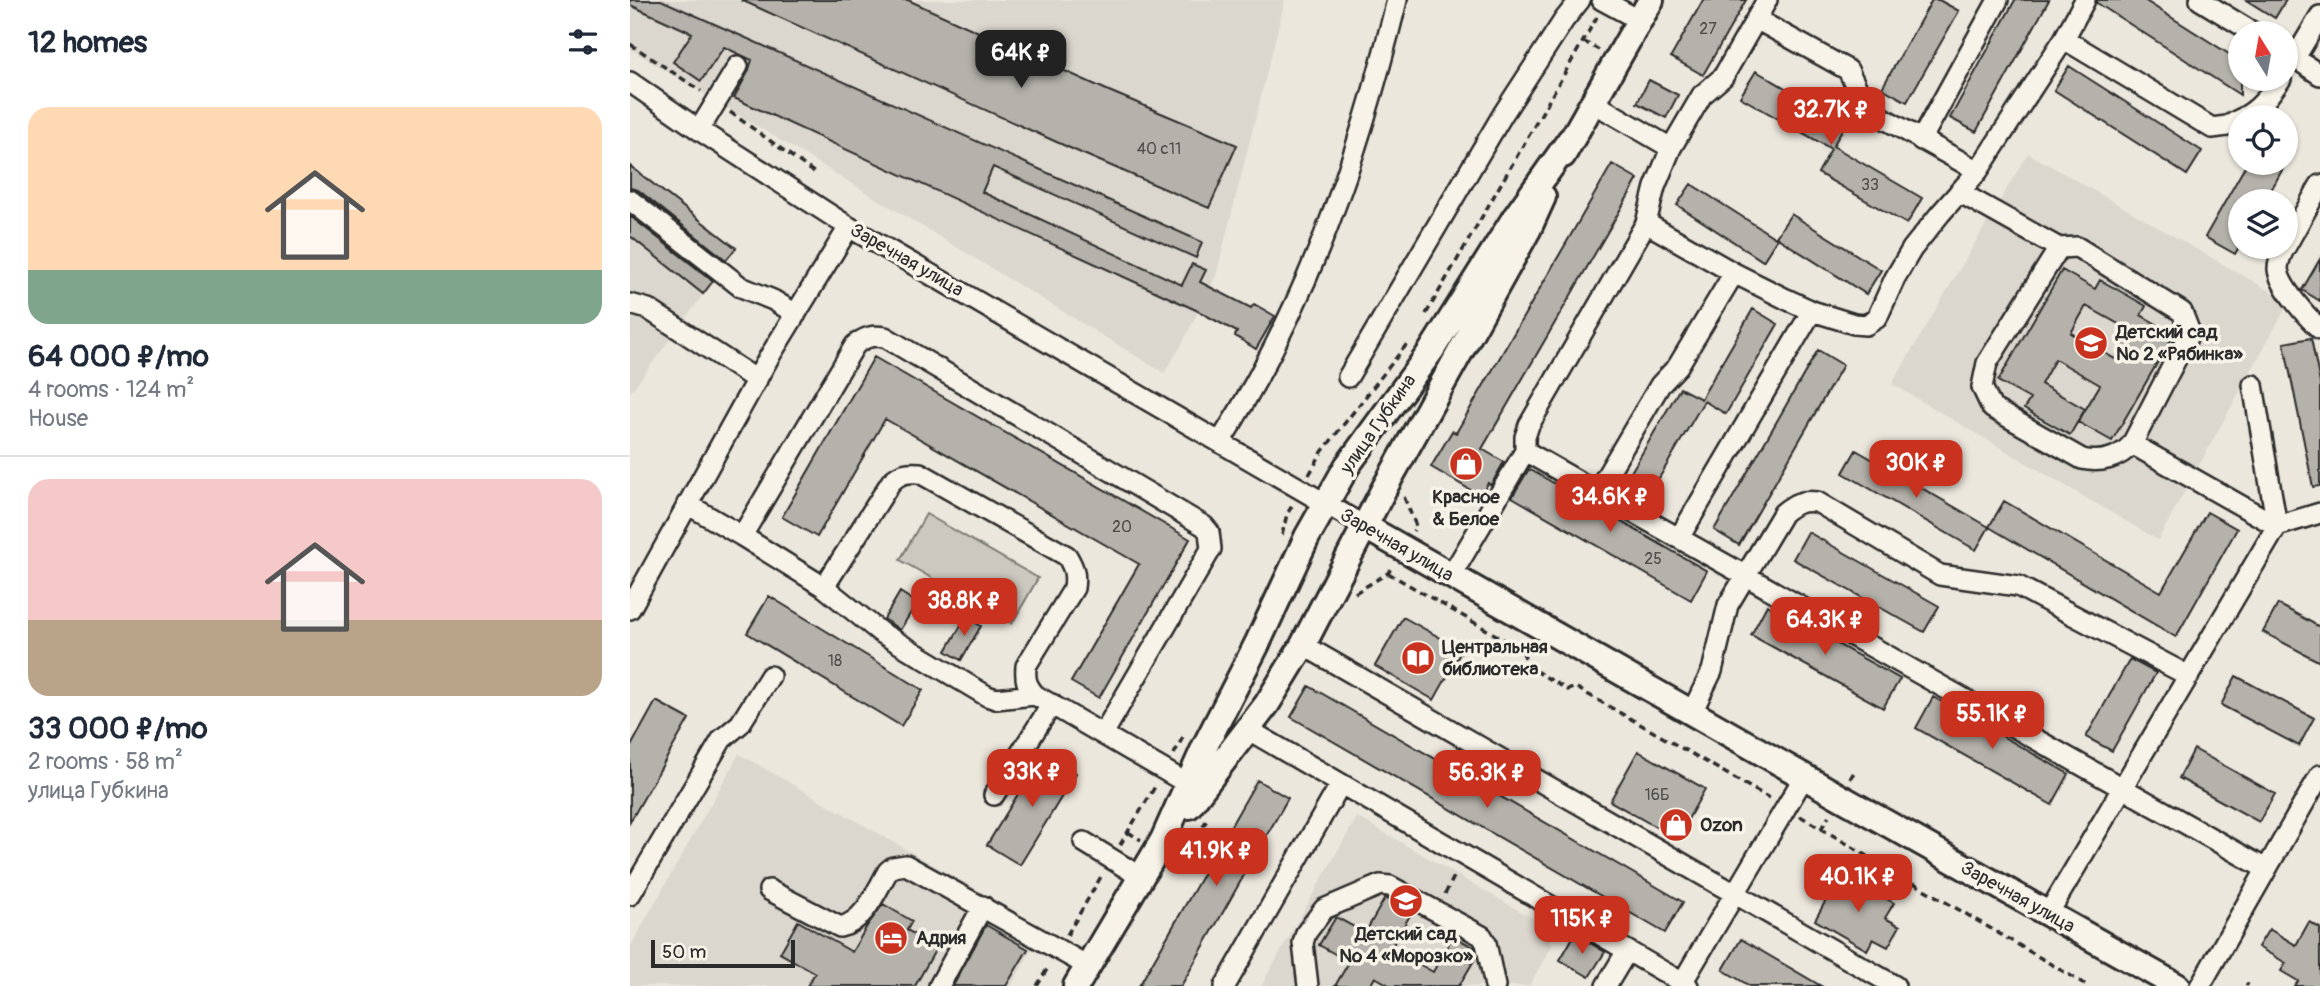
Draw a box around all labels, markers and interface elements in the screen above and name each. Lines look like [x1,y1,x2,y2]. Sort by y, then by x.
house number: 27 [1699,19,1717,39]
north arrow [2228,21,2298,91]
map controls [2228,21,2298,259]
icon: filters [564,23,602,61]
text: 12 homes [28,24,147,61]
pin: 64K ₽ [972,31,1070,90]
text: 64K ₽ [991,38,1051,67]
pin: 32.7K ₽ [1766,88,1896,147]
text: 32.7K ₽ [1793,95,1869,124]
button: locate [2228,105,2298,175]
house number: 40 с11 [1137,139,1181,159]
icon: home [252,152,378,278]
house number: 33 [1861,175,1879,195]
button: layers [2228,189,2298,259]
street label: Заречная улица [846,218,968,302]
place label: Детский сад № 2 «Рябинка» [2115,320,2243,366]
school or university icon: Детский сад № 2 «Рябинка» [2072,324,2110,362]
text: 64 000 ₽/mo [28,338,209,375]
street label: улица Губкина [1334,369,1421,479]
text: 4 rooms · 124 m² [28,375,194,404]
text: House [28,404,88,433]
pin: 30K ₽ [1867,440,1965,500]
shop icon: Красное & Белое [1447,445,1485,483]
text: 30K ₽ [1885,448,1947,477]
pin: 34.6K ₽ [1545,475,1675,534]
text: 34.6K ₽ [1571,482,1649,511]
place label: Красное & Белое [1432,485,1500,531]
street label: Заречная улица [1336,503,1458,587]
house number: 20 [1112,517,1132,537]
icon: home [252,524,378,650]
house number: 25 [1644,549,1662,569]
pin: 38.8K ₽ [899,578,1029,638]
text: 38.8K ₽ [927,586,1001,615]
pin: 64.3K ₽ [1760,598,1890,657]
text: 64.3K ₽ [1786,605,1864,634]
place label: Центральная библиотека [1442,635,1548,681]
library icon: Центральная библиотека [1399,639,1437,677]
house number: 18 [828,651,842,671]
pin: 55.1K ₽ [1927,692,2057,751]
text: 55.1K ₽ [1956,699,2028,728]
text: 33 000 ₽/mo [28,710,208,747]
text: 2 rooms · 58 m² [28,747,183,776]
pin: 33K ₽ [983,750,1081,809]
pin: 56.3K ₽ [1422,750,1552,810]
text: 33K ₽ [1003,757,1061,786]
text: 56.3K ₽ [1449,758,1525,787]
text: улица Губкина [28,776,169,805]
house number: 16Б [1644,785,1670,805]
shop icon: Ozon [1657,806,1695,844]
place label: Ozon [1700,813,1743,837]
pin: 41.9K ₽ [1151,828,1281,888]
text: 41.9K ₽ [1180,836,1252,865]
pin: 40.1K ₽ [1793,855,1923,914]
street label: Заречная улица [1957,856,2079,938]
text: 40.1K ₽ [1820,862,1896,891]
school or university icon: Детский сад № 4 «Морозко» [1387,882,1425,920]
pin: 115K ₽ [1525,897,1639,956]
text: 115K ₽ [1550,904,1614,933]
hotel icon: Адрия [872,919,910,957]
place label: Детский сад № 4 «Морозко» [1339,922,1473,968]
place label: Адрия [916,926,966,950]
scale bar [651,937,794,969]
text: 50 m [662,940,706,964]

